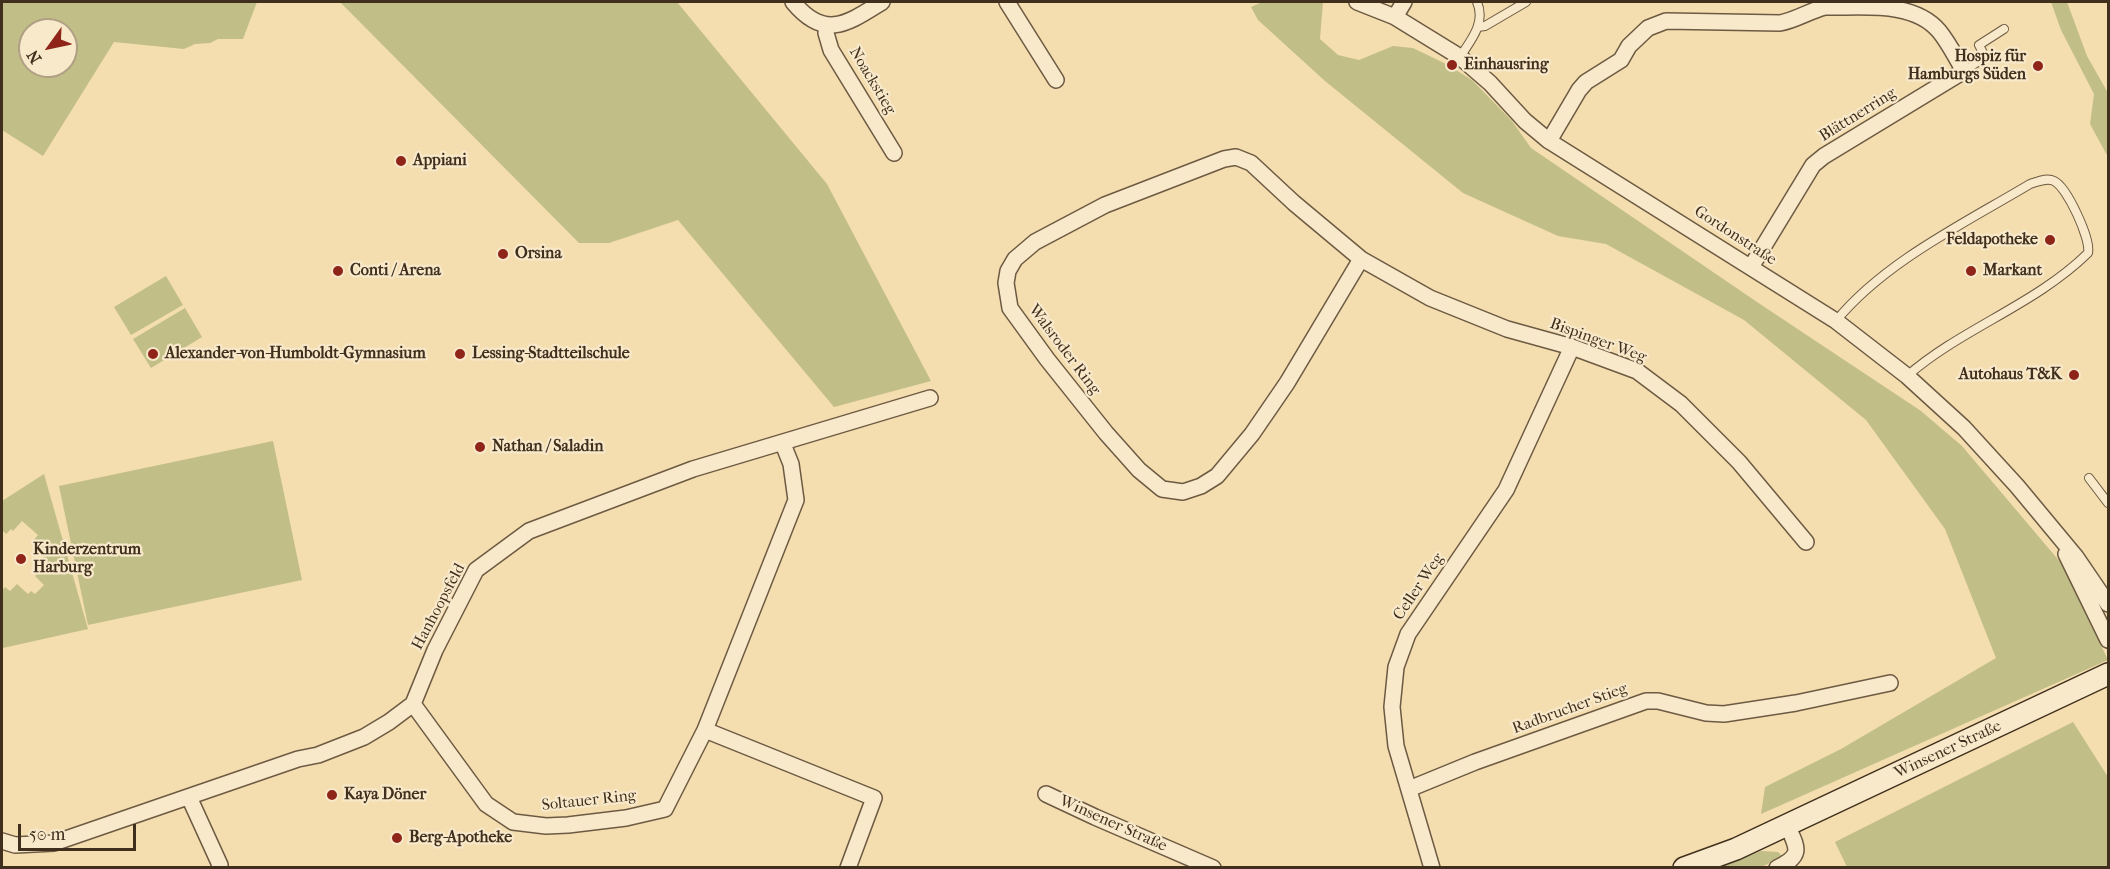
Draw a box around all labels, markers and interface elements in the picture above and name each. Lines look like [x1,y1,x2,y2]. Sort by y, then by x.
north arrow [18,18,78,78]
street label: Noackstieg [844,44,900,118]
text: N [23,47,45,67]
place label: Hospiz für Hamburgs Süden [1908,47,2026,85]
place label: Einhausring [1464,55,1548,75]
marker: Einhausring [1445,58,1459,72]
marker: Hospiz für Hamburgs Süden [2031,59,2045,73]
street label: Blättnerring [1816,84,1900,146]
place label: Appiani [413,151,467,171]
marker: Appiani [394,154,408,168]
street label: Gordonstraße [1690,202,1780,270]
place label: Feldapotheke [1946,230,2038,250]
marker: Feldapotheke [2043,233,2057,247]
place label: Orsina [515,244,562,264]
marker: Orsina [496,247,510,261]
place label: Conti / Arena [350,261,441,281]
place label: Markant [1983,261,2042,281]
marker: Conti / Arena [331,264,345,278]
marker: Markant [1964,264,1978,278]
street label: Walsroder Ring [1024,301,1104,399]
street label: Bispinger Weg [1547,315,1649,367]
place label: Alexander-von-Humboldt-Gymnasium [165,344,426,364]
place label: Lessing-Stadtteilschule [472,344,630,364]
marker: Alexander-von-Humboldt-Gymnasium [146,347,160,361]
marker: Lessing-Stadtteilschule [453,347,467,361]
place label: Autohaus T&K [1959,365,2062,385]
marker: Autohaus T&K [2067,368,2081,382]
place label: Nathan / Saladin [492,437,604,457]
marker: Nathan / Saladin [473,440,487,454]
place label: Kinderzentrum Harburg [33,540,141,578]
street label: Celler Weg [1390,550,1448,624]
marker: Kinderzentrum Harburg [14,552,28,566]
street label: Hanhoopsfeld [408,561,470,653]
street label: Radbrucher Stieg [1510,679,1630,739]
street label: Winsener Straße [1892,717,2004,783]
place label: Kaya Döner [344,785,426,805]
street label: Soltauer Ring [541,786,637,816]
marker: Kaya Döner [325,788,339,802]
street label: Winsener Straße [1056,792,1170,856]
scale bar [21,812,140,850]
text: 50 m [29,824,65,845]
place label: Berg-Apotheke [409,828,512,848]
marker: Berg-Apotheke [390,831,404,845]

